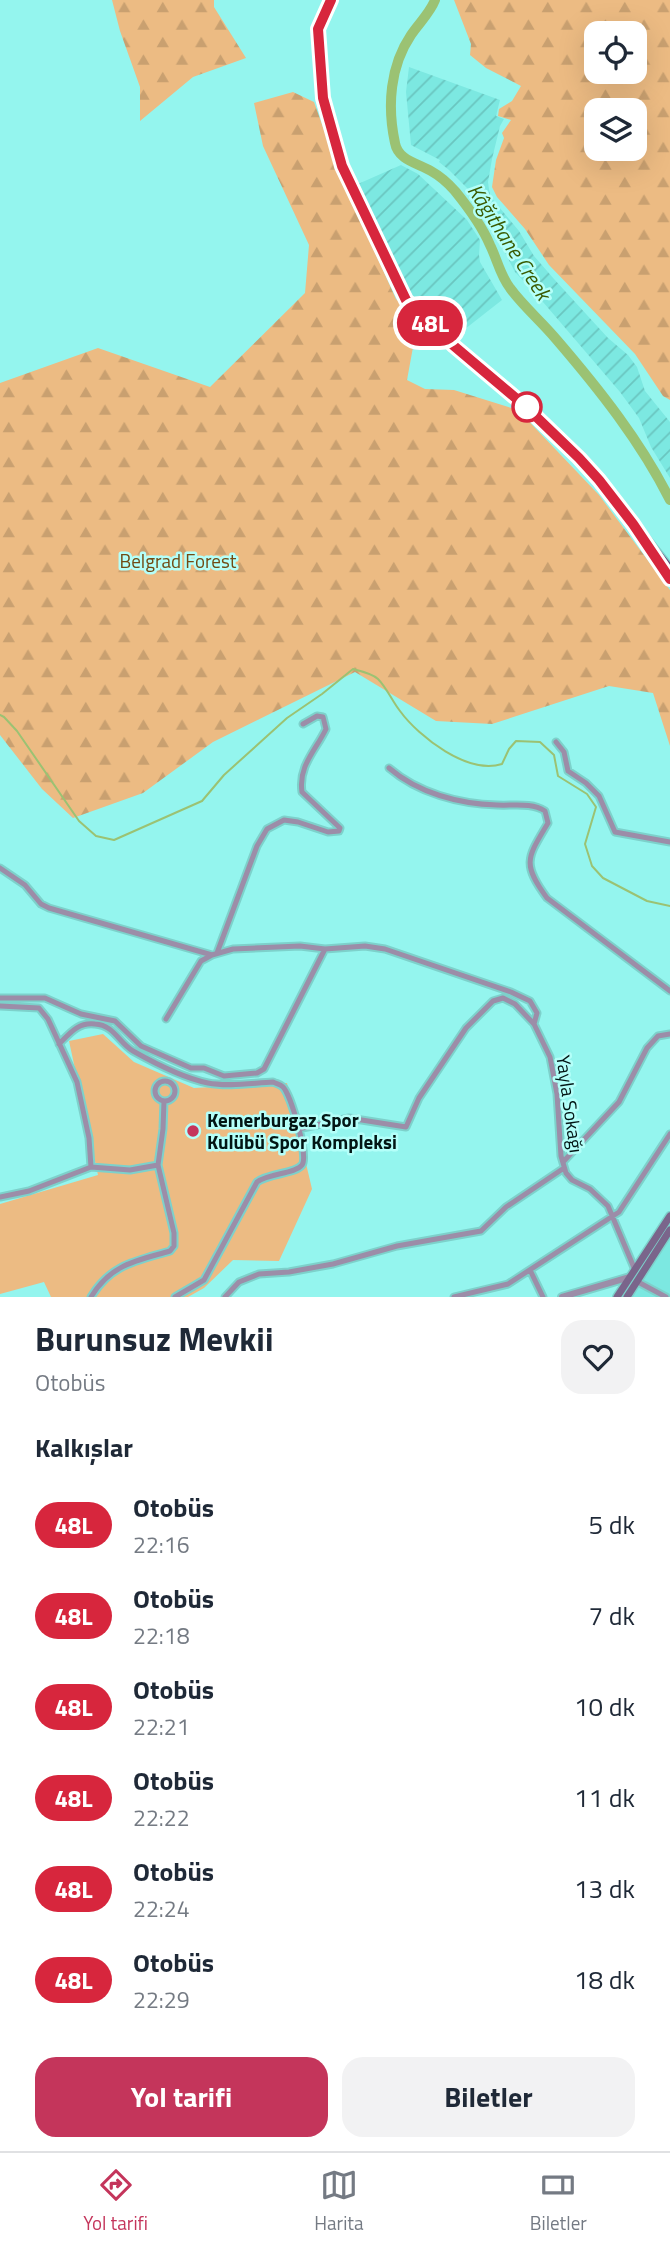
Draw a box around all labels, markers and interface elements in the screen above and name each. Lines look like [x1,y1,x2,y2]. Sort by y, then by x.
map controls [584,21,647,161]
button: locate [584,21,647,84]
button: layers [584,98,647,161]
water label: Kâğıthane Creek [460,177,561,308]
line badge: 48L [390,300,470,346]
text: 48L [411,305,449,341]
unlabelled marker [512,392,542,422]
park label: Belgrad Forest [120,546,237,575]
street label: Yayla Sokağı [549,1053,592,1155]
place label: Kemerburgaz Spor Kulübü Spor Kompleksi [207,1105,397,1156]
marker: Kemerburgaz Spor Kulübü Spor Kompleksi [185,1123,201,1139]
text: Burunsuz Mevkii [35,1314,273,1364]
button: heart [561,1320,635,1394]
text: Otobüs [35,1365,105,1400]
text: Kalkışlar [35,1428,133,1467]
text: Otobüs [133,1488,214,1527]
text: 5 dk [589,1505,635,1544]
text: 48L [54,1507,93,1543]
text: 22:16 [133,1527,190,1562]
text: Otobüs [133,1579,214,1618]
text: 7 dk [589,1596,635,1635]
text: 48L [54,1598,93,1634]
text: 22:18 [133,1618,190,1653]
text: Otobüs [133,1670,214,1709]
text: 10 dk [574,1687,635,1726]
text: 48L [54,1689,93,1725]
text: 22:21 [133,1709,190,1744]
text: Otobüs [133,1761,214,1800]
text: 11 dk [574,1778,635,1817]
text: 48L [54,1780,93,1816]
text: 22:22 [133,1800,190,1835]
text: Otobüs [133,1852,214,1891]
text: 13 dk [574,1869,635,1908]
text: 48L [54,1871,93,1907]
text: 22:24 [133,1891,190,1926]
text: Otobüs [133,1943,214,1982]
text: 18 dk [574,1960,635,1999]
text: 48L [54,1962,93,1998]
text: 22:29 [133,1982,190,2017]
button: Yol tarifi [35,2057,328,2137]
button: Biletler [342,2057,635,2137]
tab: Yol tarifi [83,2166,148,2237]
tab: Harita [314,2166,364,2237]
tab: Biletler [530,2166,587,2237]

